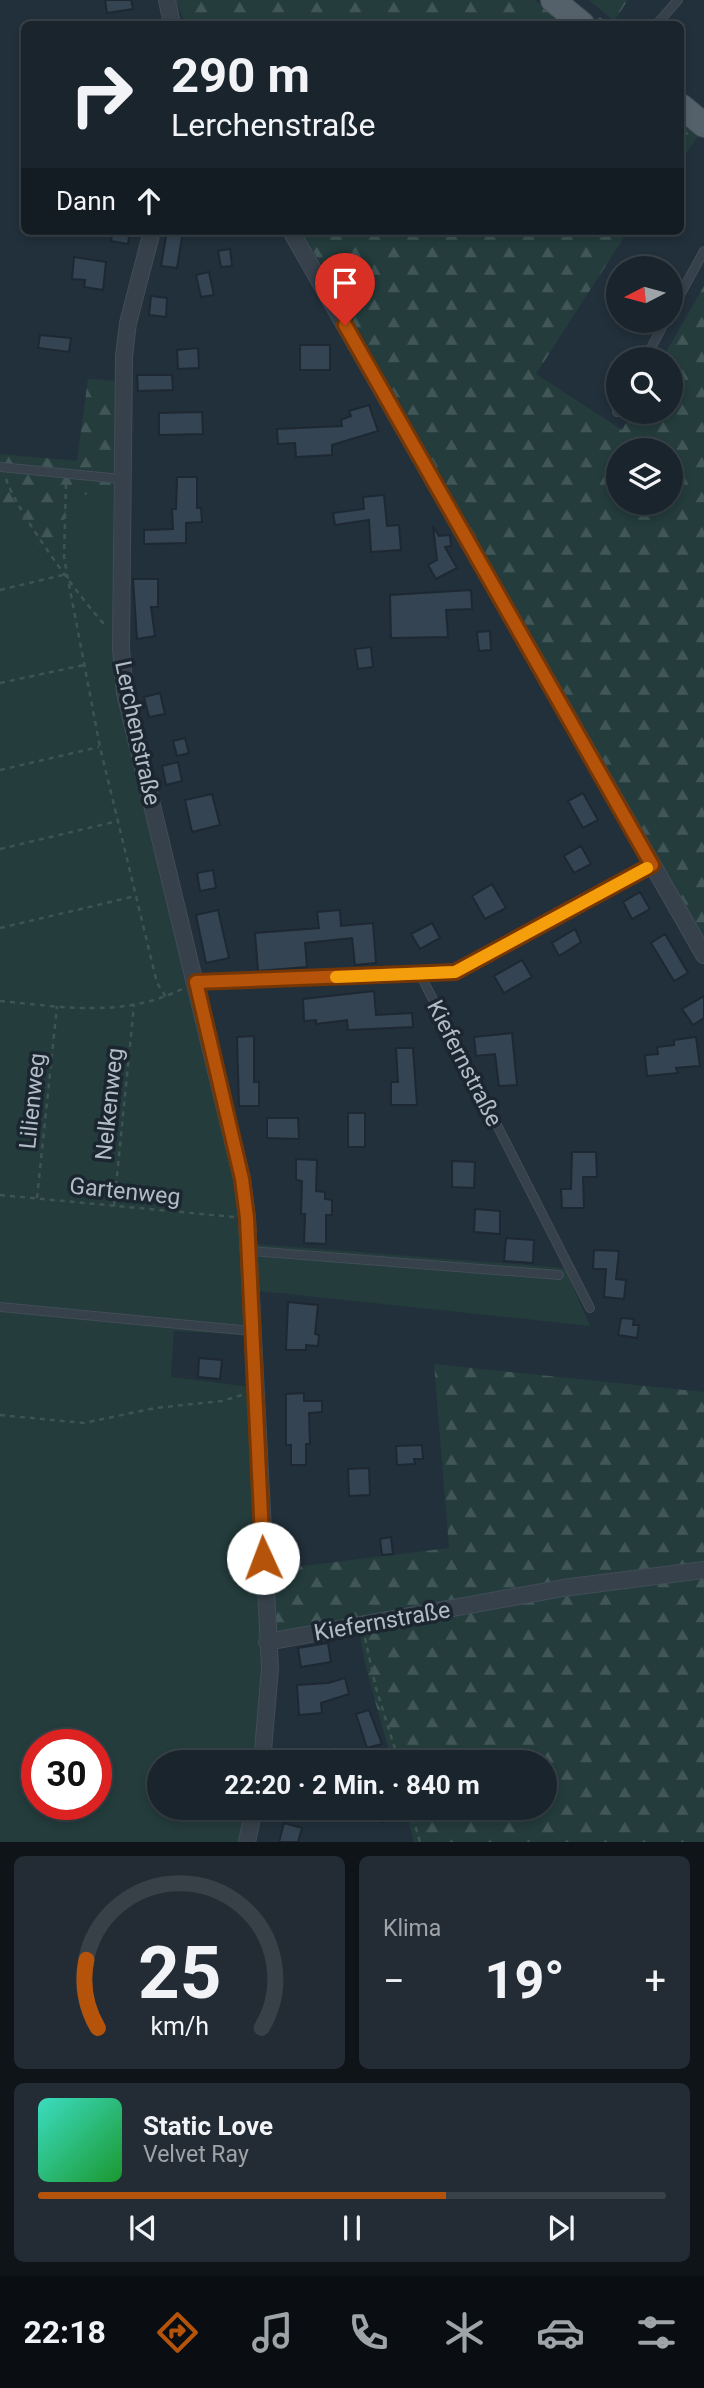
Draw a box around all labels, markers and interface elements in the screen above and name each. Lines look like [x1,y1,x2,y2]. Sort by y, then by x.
text: 290 m [171,47,310,104]
icon: right [56,49,147,140]
text: Lerchenstraße [171,106,375,144]
icon: ahead [130,182,168,220]
text: Dann [56,186,116,216]
pin [315,253,375,325]
north arrow [606,256,682,332]
map controls [606,256,683,515]
icon: arrive [326,264,364,302]
button: search [606,347,683,424]
button: layers [606,438,683,515]
street label: Lerchenstraße [109,658,166,808]
street label: Kiefernstraße [421,996,508,1131]
street label: Nelkenweg [90,1046,129,1162]
street label: Lilienweg [14,1052,51,1150]
street label: Gartenweg [68,1172,182,1211]
position arrow [226,1521,300,1595]
street label: Kiefernstraße [312,1596,452,1647]
speed limit sign: 30 [21,1729,112,1820]
text: 22:20 · 2 Min. · 840 m [224,1770,480,1800]
text: Klima [383,1915,441,1942]
text: 25 [138,1931,221,2017]
text: 19° [485,1950,565,2011]
text: − [383,1959,405,2003]
text: + [644,1959,666,2003]
text: km/h [150,2012,209,2041]
text: Static Love [143,2111,273,2141]
text: Velvet Ray [143,2141,249,2168]
icon: previous [124,2209,162,2247]
icon: pause [333,2209,371,2247]
icon: next [542,2209,580,2247]
icon: directions [153,2308,202,2357]
icon: music [248,2308,297,2357]
icon: phone [344,2308,393,2357]
icon: climate [440,2308,489,2357]
icon: car [536,2308,585,2357]
icon: filters [632,2308,681,2357]
text: 22:18 [23,2313,106,2351]

